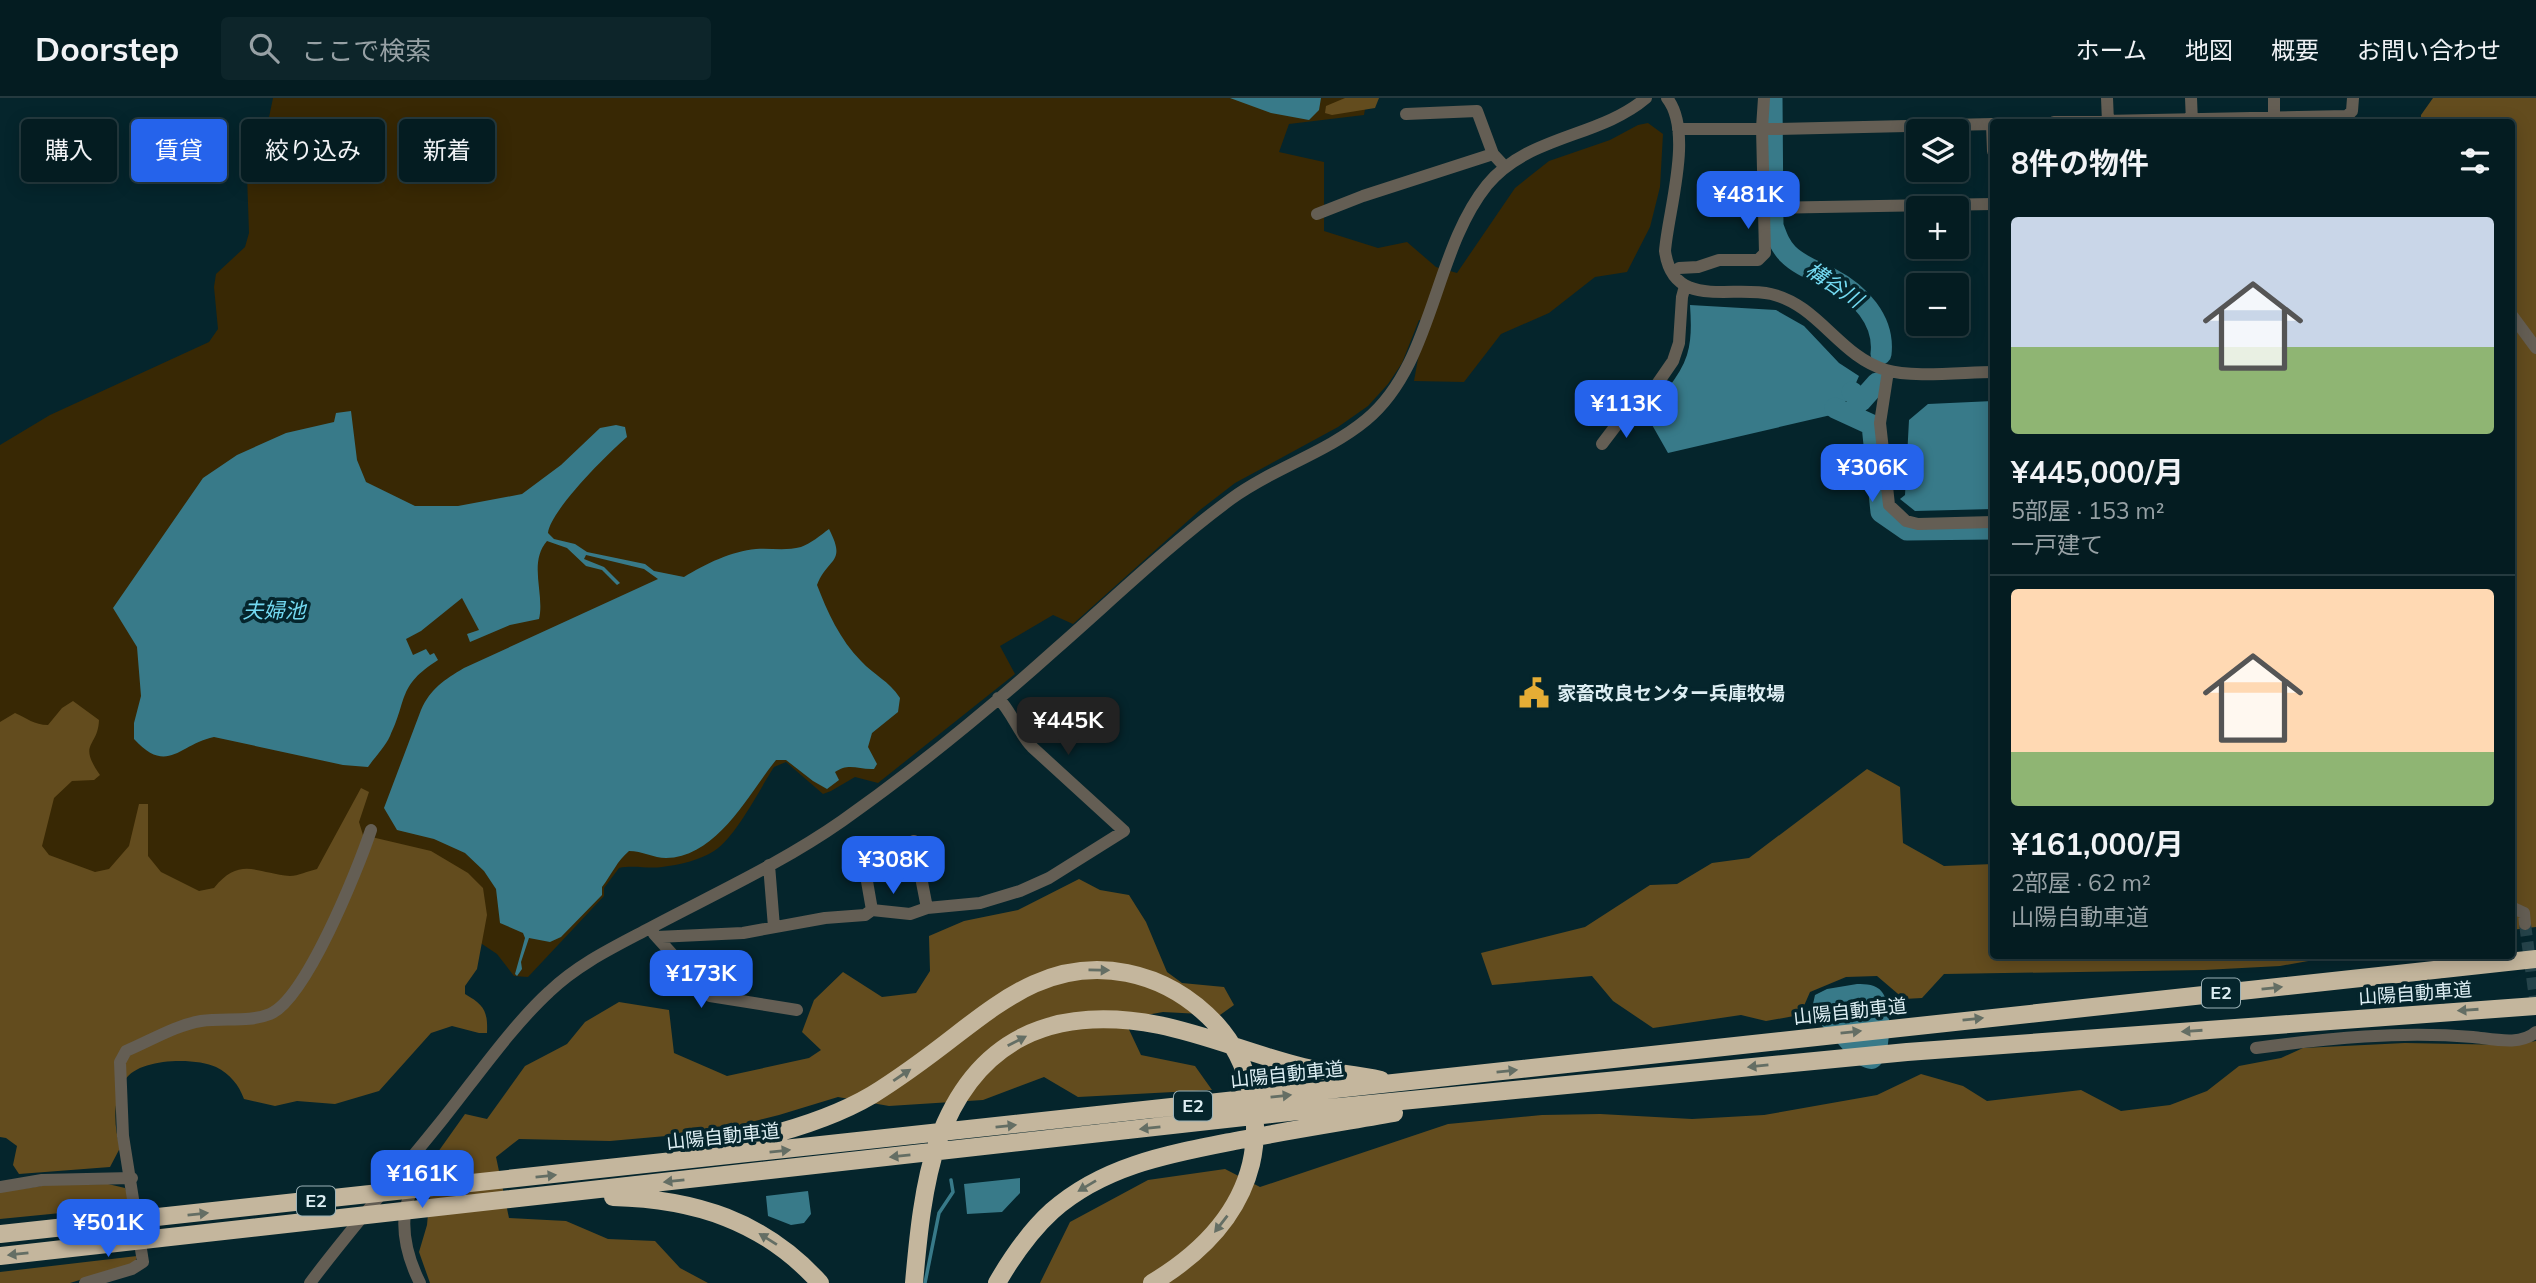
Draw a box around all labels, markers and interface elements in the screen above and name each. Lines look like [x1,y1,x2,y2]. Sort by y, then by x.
search box [221,17,711,80]
text: Doorstep [35,28,179,69]
icon: search [245,29,283,67]
text: ここで検索 [301,34,431,67]
text: ホーム [2076,35,2147,65]
text: 地図 [2185,35,2233,65]
text: 概要 [2271,35,2319,65]
text: お問い合わせ [2357,35,2501,65]
chip: 購入 [21,119,117,182]
chip: 賃貸 [131,119,227,182]
chip: 絞り込み [241,119,385,182]
chip: 新着 [399,119,495,182]
map controls [1906,119,1969,336]
button: layers [1906,119,1969,182]
icon: filters [2456,142,2494,180]
text: 8件の物件 [2011,144,2149,182]
pin: ¥481K [1699,172,1797,231]
text: ¥481K [1713,179,1783,208]
button: + [1906,196,1969,259]
water label: 構谷川 [1801,256,1870,314]
icon: home [2190,263,2316,389]
button: − [1906,273,1969,336]
pin: ¥113K [1577,380,1675,440]
text: ¥113K [1591,388,1661,417]
pin: ¥306K [1823,444,1921,504]
text: ¥306K [1837,452,1907,481]
text: ¥445,000/月 [2011,453,2184,491]
text: 5部屋 · 153 m² [2011,496,2164,525]
text: 一戸建て [2011,530,2103,559]
water label: 夫婦池 [243,597,307,623]
icon: home [2190,635,2316,761]
public building icon: 家畜改良センター兵庫牧場 [1517,676,1551,710]
place label: 家畜改良センター兵庫牧場 [1557,681,1785,705]
pin: ¥445K [1019,698,1117,757]
text: ¥445K [1033,705,1103,734]
text: ¥161,000/月 [2011,825,2184,863]
pin: ¥308K [844,836,942,896]
text: ¥308K [858,844,928,873]
text: 2部屋 · 62 m² [2011,868,2151,897]
text: 山陽自動車道 [2011,902,2149,931]
pin: ¥173K [652,950,750,1010]
text: ¥173K [666,958,736,987]
one-way arrow [1088,964,1110,976]
street label: 山陽自動車道 [2357,977,2473,1009]
road number: E2 [2202,978,2240,1008]
one-way arrow [2262,982,2284,993]
street label: 山陽自動車道 [1792,993,1908,1029]
one-way arrow [2457,1005,2479,1016]
one-way arrow [1962,1013,1984,1024]
one-way arrow [1840,1026,1862,1037]
one-way arrow [2181,1026,2203,1037]
one-way arrow [1008,1035,1028,1047]
street label: 山陽自動車道 [1229,1056,1345,1092]
one-way arrow [1746,1061,1768,1072]
one-way arrow [1496,1065,1518,1076]
one-way arrow [893,1069,912,1082]
road number: E2 [1174,1091,1212,1121]
one-way arrow [1270,1091,1292,1102]
street label: 山陽自動車道 [665,1118,781,1154]
one-way arrow [995,1121,1017,1132]
one-way arrow [1139,1123,1161,1134]
one-way arrow [769,1145,791,1156]
pin: ¥161K [373,1150,471,1210]
one-way arrow [889,1151,911,1162]
text: ¥161K [387,1158,457,1187]
one-way arrow [536,1170,558,1181]
one-way arrow [663,1176,685,1187]
one-way arrow [1078,1180,1097,1193]
road number: E2 [297,1186,335,1216]
pin: ¥501K [59,1200,157,1259]
text: ¥501K [73,1207,143,1236]
one-way arrow [187,1209,209,1220]
one-way arrow [1215,1215,1229,1233]
one-way arrow [758,1233,777,1246]
one-way arrow [7,1249,29,1260]

